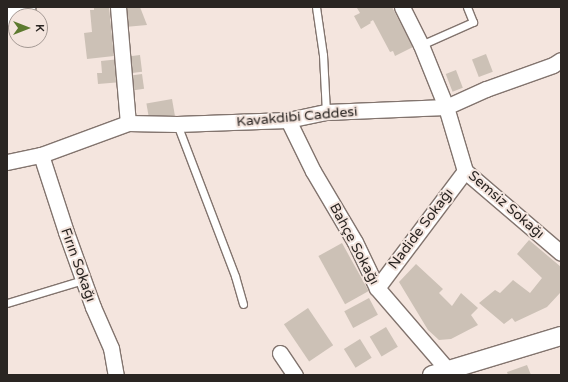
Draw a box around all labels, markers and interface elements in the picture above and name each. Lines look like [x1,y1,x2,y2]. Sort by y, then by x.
north arrow [8,8,48,48]
text: K [33,24,46,32]
street label: Kavakdibi Caddesi [236,103,358,131]
street label: Semsiz Sokağı [465,167,547,243]
street label: Nadide Sokağı [385,185,457,273]
street label: Bahçe Sokağı [325,200,383,288]
street label: Fırın Sokağı [57,226,99,304]

